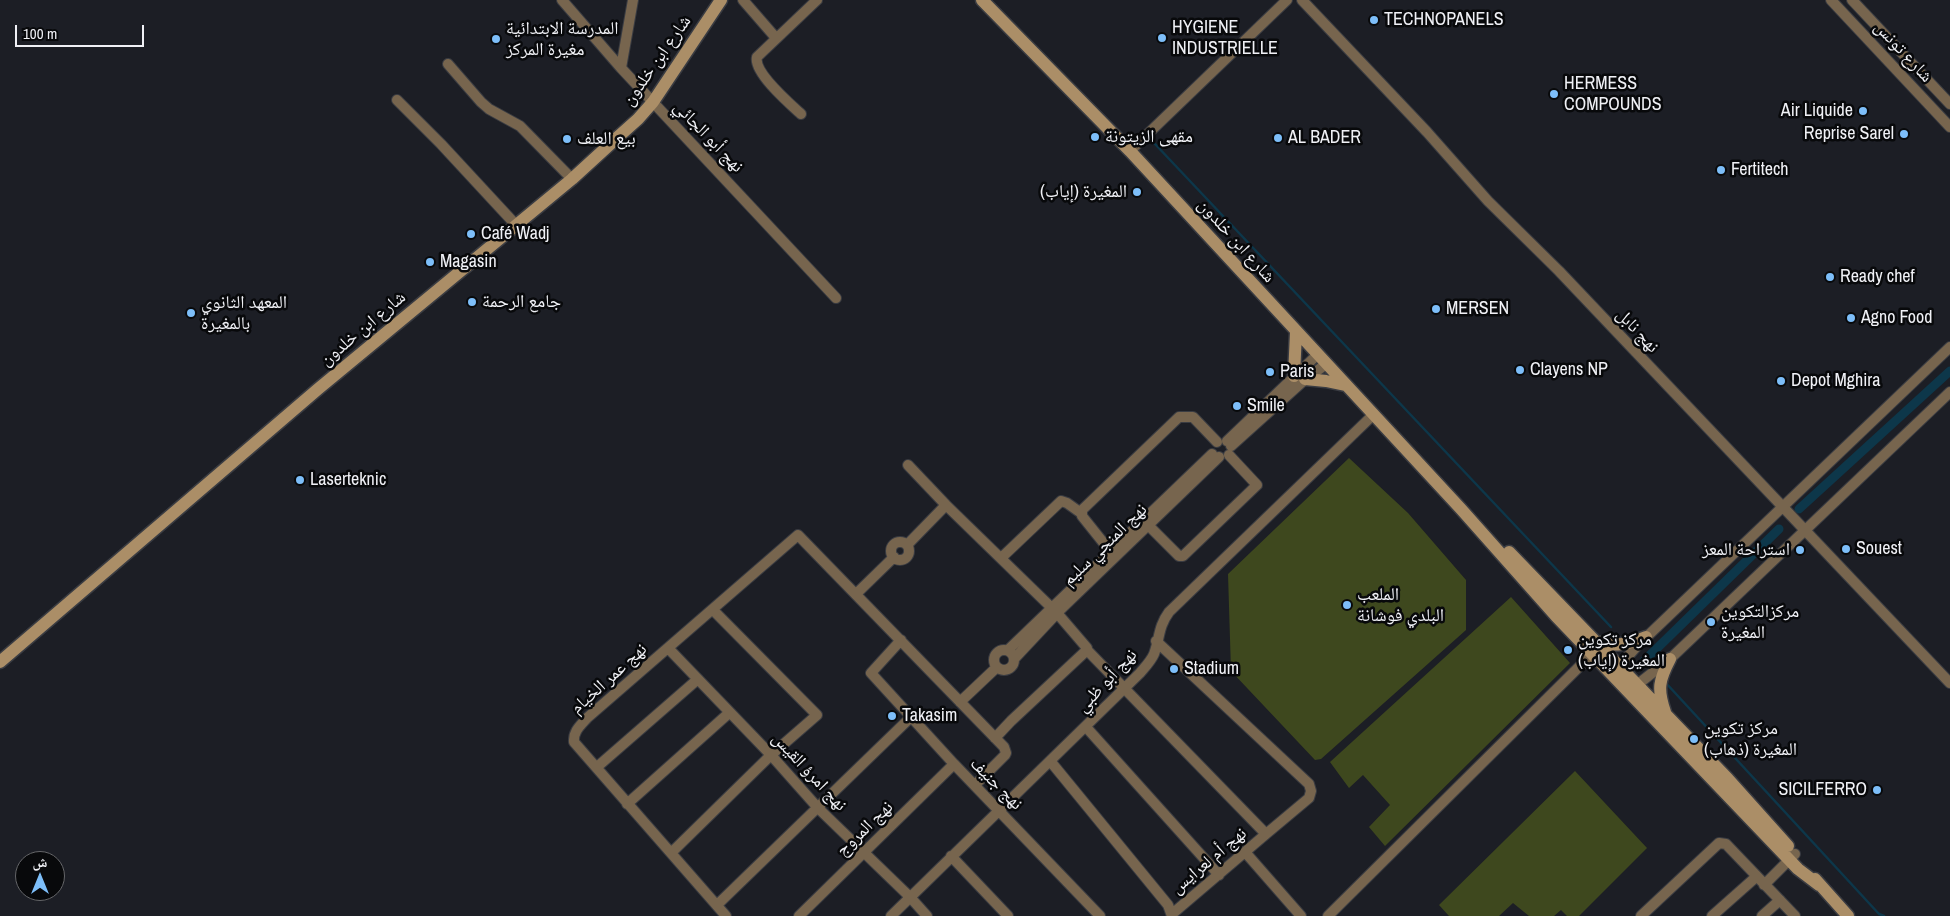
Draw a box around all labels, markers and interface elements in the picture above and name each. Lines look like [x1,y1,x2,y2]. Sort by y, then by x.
place label: TECHNOPANELS [1384,9,1503,31]
street label: شارع ابن خلدون [618,12,696,110]
marker: TECHNOPANELS [1368,14,1380,26]
scale bar [18,15,146,47]
place label: HYGIENE INDUSTRIELLE [1172,17,1278,59]
street label: شارع تونس [1869,17,1937,87]
place label: المدرسة الابتدائية مغيرة المركز [506,18,619,60]
text: 100 m [23,23,57,44]
marker: HYGIENE INDUSTRIELLE [1156,32,1168,44]
marker: المدرسة الابتدائية مغيرة المركز [490,33,502,45]
place label: HERMESS COMPOUNDS [1564,73,1662,116]
marker: HERMESS COMPOUNDS [1548,88,1560,100]
street label: نهج أبو الجائي [668,97,748,177]
place label: Air Liquide [1781,100,1853,122]
marker: Air Liquide [1857,105,1869,117]
place label: Reprise Sarel [1804,123,1894,145]
place label: مقهى الزيتونة [1105,126,1193,148]
place label: AL BADER [1288,127,1361,149]
place label: بيع العلف [577,128,636,150]
marker: Reprise Sarel [1898,128,1910,140]
marker: مقهى الزيتونة [1089,131,1101,143]
marker: AL BADER [1272,132,1284,144]
marker: بيع العلف [561,133,573,145]
place label: Fertitech [1731,159,1789,181]
marker: Fertitech [1715,164,1727,176]
place label: المغيرة (إياب) [1040,181,1127,203]
marker: المغيرة (إياب) [1131,186,1143,198]
street label: شارع ابن خلدون [1193,195,1279,287]
place label: Café Wadj [481,223,549,245]
marker: Café Wadj [465,228,477,240]
place label: Magasin [440,251,497,273]
marker: Magasin [424,256,436,268]
place label: Ready chef [1840,266,1915,288]
marker: Ready chef [1824,271,1836,283]
street label: شارع ابن خلدون [316,287,410,371]
place label: جامع الرحمة [482,291,561,313]
place label: المعهد الثانوي بالمغيرة [201,292,287,334]
marker: جامع الرحمة [466,296,478,308]
place label: MERSEN [1446,298,1509,320]
marker: MERSEN [1430,303,1442,315]
street label: نهج نابل [1611,304,1663,358]
marker: المعهد الثانوي بالمغيرة [185,307,197,319]
place label: Agno Food [1861,307,1932,329]
marker: Agno Food [1845,312,1857,324]
place label: Clayens NP [1530,359,1608,381]
place label: Paris [1280,361,1314,383]
marker: Clayens NP [1514,364,1526,376]
marker: Paris [1264,366,1276,378]
place label: Depot Mghira [1791,370,1880,392]
marker: Depot Mghira [1775,375,1787,387]
place label: Smile [1247,395,1285,417]
marker: Smile [1231,400,1243,412]
place label: Laserteknic [310,469,386,491]
marker: Laserteknic [294,474,306,486]
street label: نهج المنجي سليم [1058,499,1152,591]
place label: Souest [1856,538,1902,560]
place label: استراحة المعز [1702,539,1790,561]
marker: Souest [1840,543,1852,555]
marker: استراحة المعز [1794,544,1806,556]
place label: الملعب البلدي فوشانة [1357,584,1444,626]
marker: الملعب البلدي فوشانة [1341,599,1353,611]
place label: مركزالتكوين المغيرة [1721,601,1799,644]
marker: مركزالتكوين المغيرة [1705,616,1717,628]
place label: مركز تكوين المغيرة (إياب) [1578,629,1665,672]
street label: نهج عمر الخيام [566,639,652,719]
marker: مركز تكوين المغيرة (إياب) [1562,644,1574,656]
street label: نهج أبو ظبي [1072,645,1142,717]
place label: Stadium [1184,658,1239,680]
marker: Stadium [1168,663,1180,675]
place label: Takasim [902,705,957,727]
marker: Takasim [886,710,898,722]
place label: مركز تكوين المغيرة (ذهاب) [1704,718,1797,761]
street label: نهج امرؤ القيس [767,728,851,816]
marker: مركز تكوين المغيرة (ذهاب) [1688,733,1700,745]
street label: نهج جنيف [965,753,1027,815]
place label: SICILFERRO [1778,779,1867,801]
marker: SICILFERRO [1871,784,1883,796]
street label: نهج المروج [832,797,898,861]
street label: نهج أم لعرايس [1167,823,1251,899]
north arrow [15,851,65,901]
text: ش [33,853,47,871]

